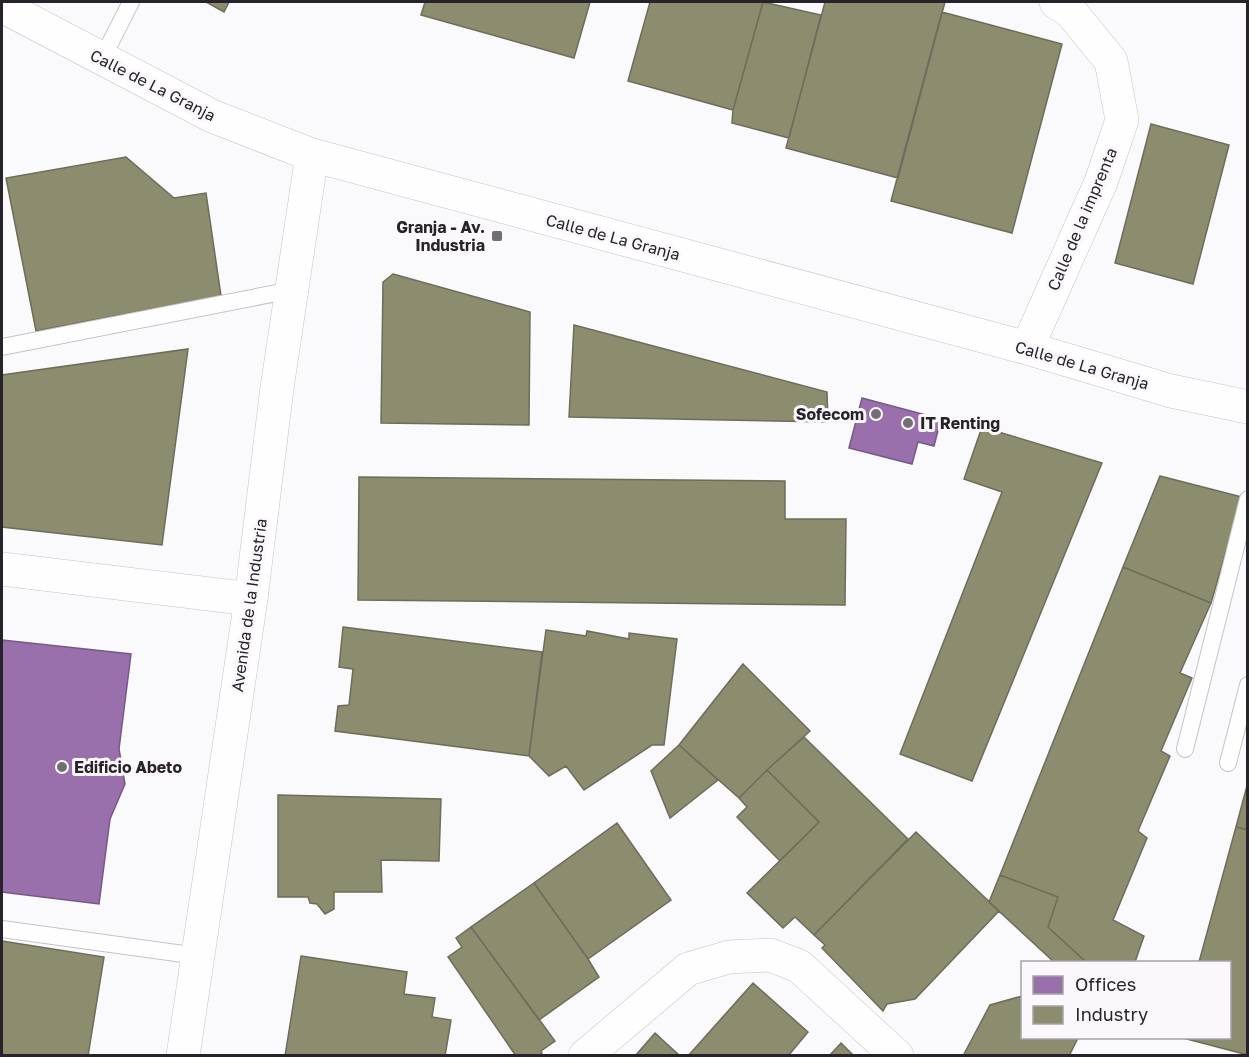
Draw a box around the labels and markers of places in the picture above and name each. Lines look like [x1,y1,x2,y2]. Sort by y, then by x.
place label: Granja - Av. Industria [396,217,485,255]
marker: Granja - Av. Industria [490,229,504,243]
place label: Sofecom [796,404,864,424]
marker: Sofecom [869,407,883,421]
place label: IT Renting [920,413,1000,433]
marker: IT Renting [901,416,915,430]
place label: Edificio Abeto [74,757,182,777]
marker: Edificio Abeto [55,760,69,774]

